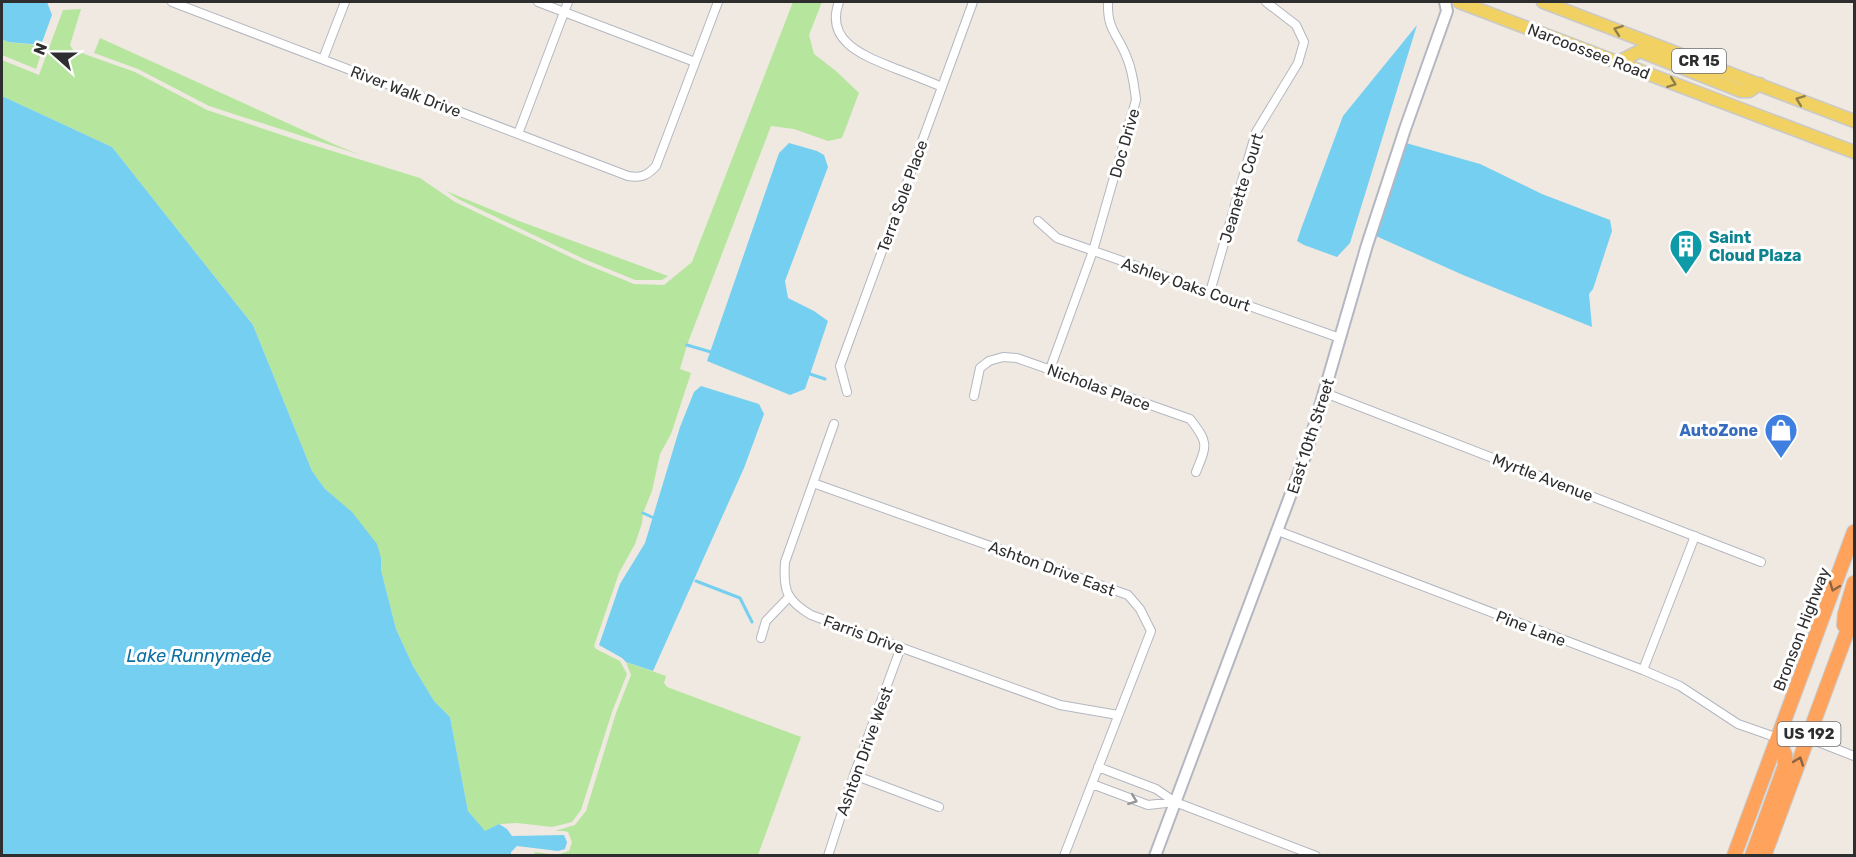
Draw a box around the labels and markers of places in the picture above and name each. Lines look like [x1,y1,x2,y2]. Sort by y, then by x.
building icon: Saint Cloud Plaza [1668,228,1704,275]
place label: Saint Cloud Plaza [1709,228,1801,265]
shop icon: AutoZone [1763,412,1799,459]
place label: AutoZone [1679,421,1758,440]

